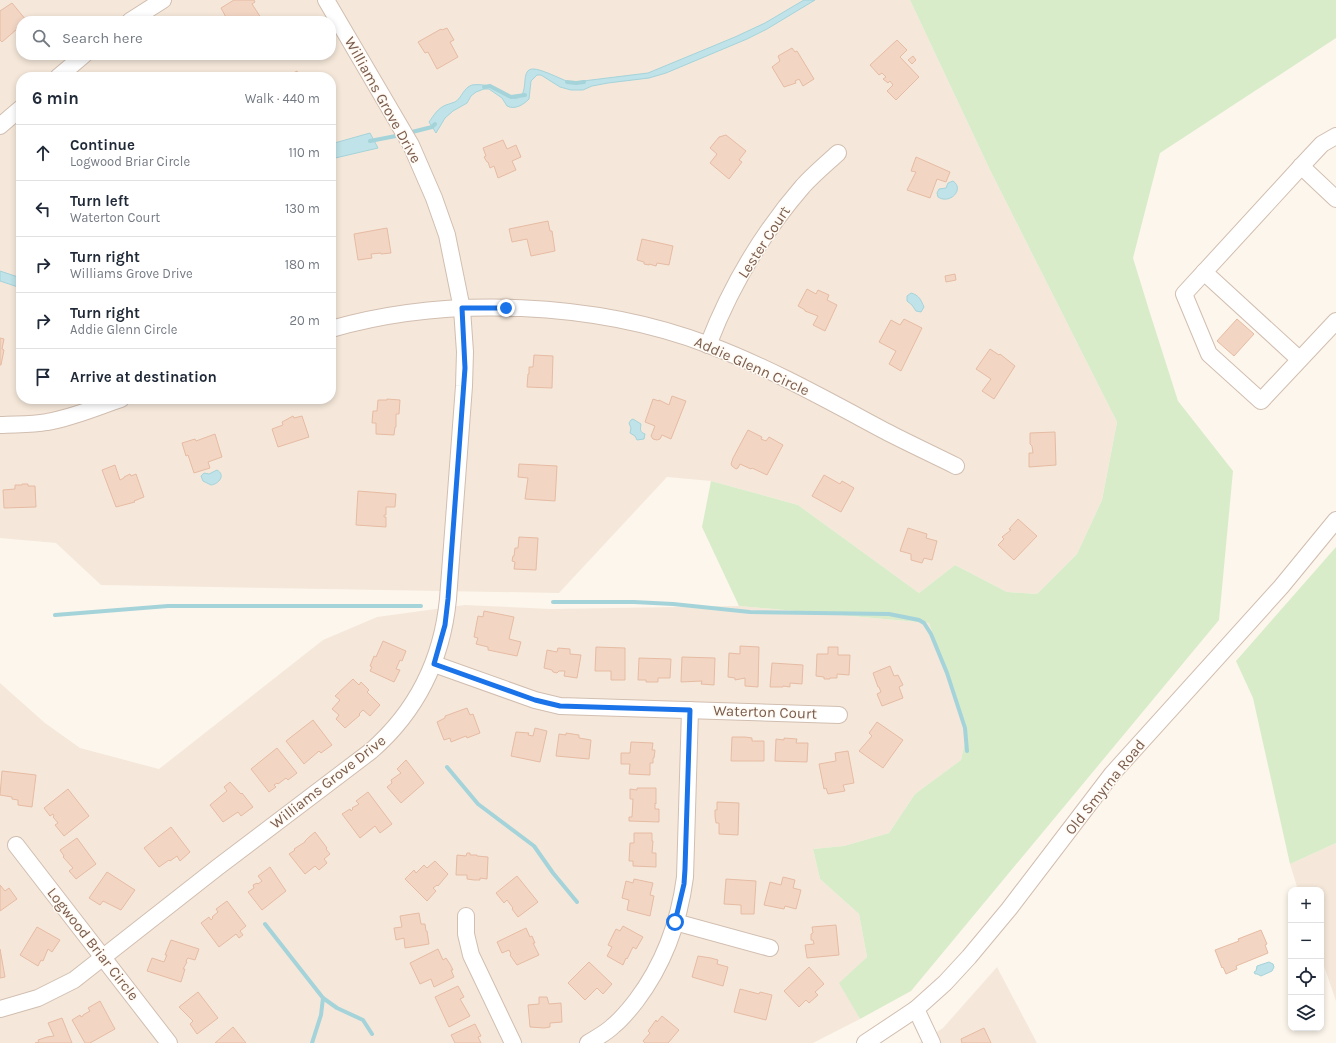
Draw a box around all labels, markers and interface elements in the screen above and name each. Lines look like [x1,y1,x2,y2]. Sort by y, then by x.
search box [16,16,336,60]
icon: search [30,27,52,49]
text: Search here [62,29,143,47]
street label: Williams Grove Drive [341,34,425,166]
text: 6 min [32,88,79,108]
text: Walk · 440 m [245,91,320,106]
text: Continue [70,136,135,154]
icon: ahead [32,142,54,164]
text: 110 m [288,145,320,160]
text: Logwood Briar Circle [70,154,190,169]
text: Turn left [70,192,129,210]
icon: left [32,198,54,220]
text: 130 m [285,201,320,216]
street label: Lester Court [734,202,794,281]
text: Waterton Court [70,210,160,225]
text: Turn right [70,248,140,266]
icon: right [32,254,54,276]
text: 180 m [285,257,320,272]
text: Williams Grove Drive [70,266,193,281]
route end [497,299,515,317]
text: Turn right [70,304,140,322]
icon: right [32,310,54,332]
text: 20 m [290,313,320,328]
text: Addie Glenn Circle [70,322,178,337]
street label: Addie Glenn Circle [692,333,812,399]
icon: arrive [32,366,54,388]
text: Arrive at destination [70,368,217,386]
street label: Waterton Court [713,701,818,723]
street label: Williams Grove Drive [267,731,389,833]
street label: Old Smyrna Road [1061,736,1149,838]
street label: Logwood Briar Circle [43,884,143,1004]
map controls [1288,887,1324,1031]
button: + [1288,887,1324,923]
route start [666,913,684,931]
button: − [1288,923,1324,959]
button: locate [1288,959,1324,995]
button: layers [1288,995,1324,1031]

